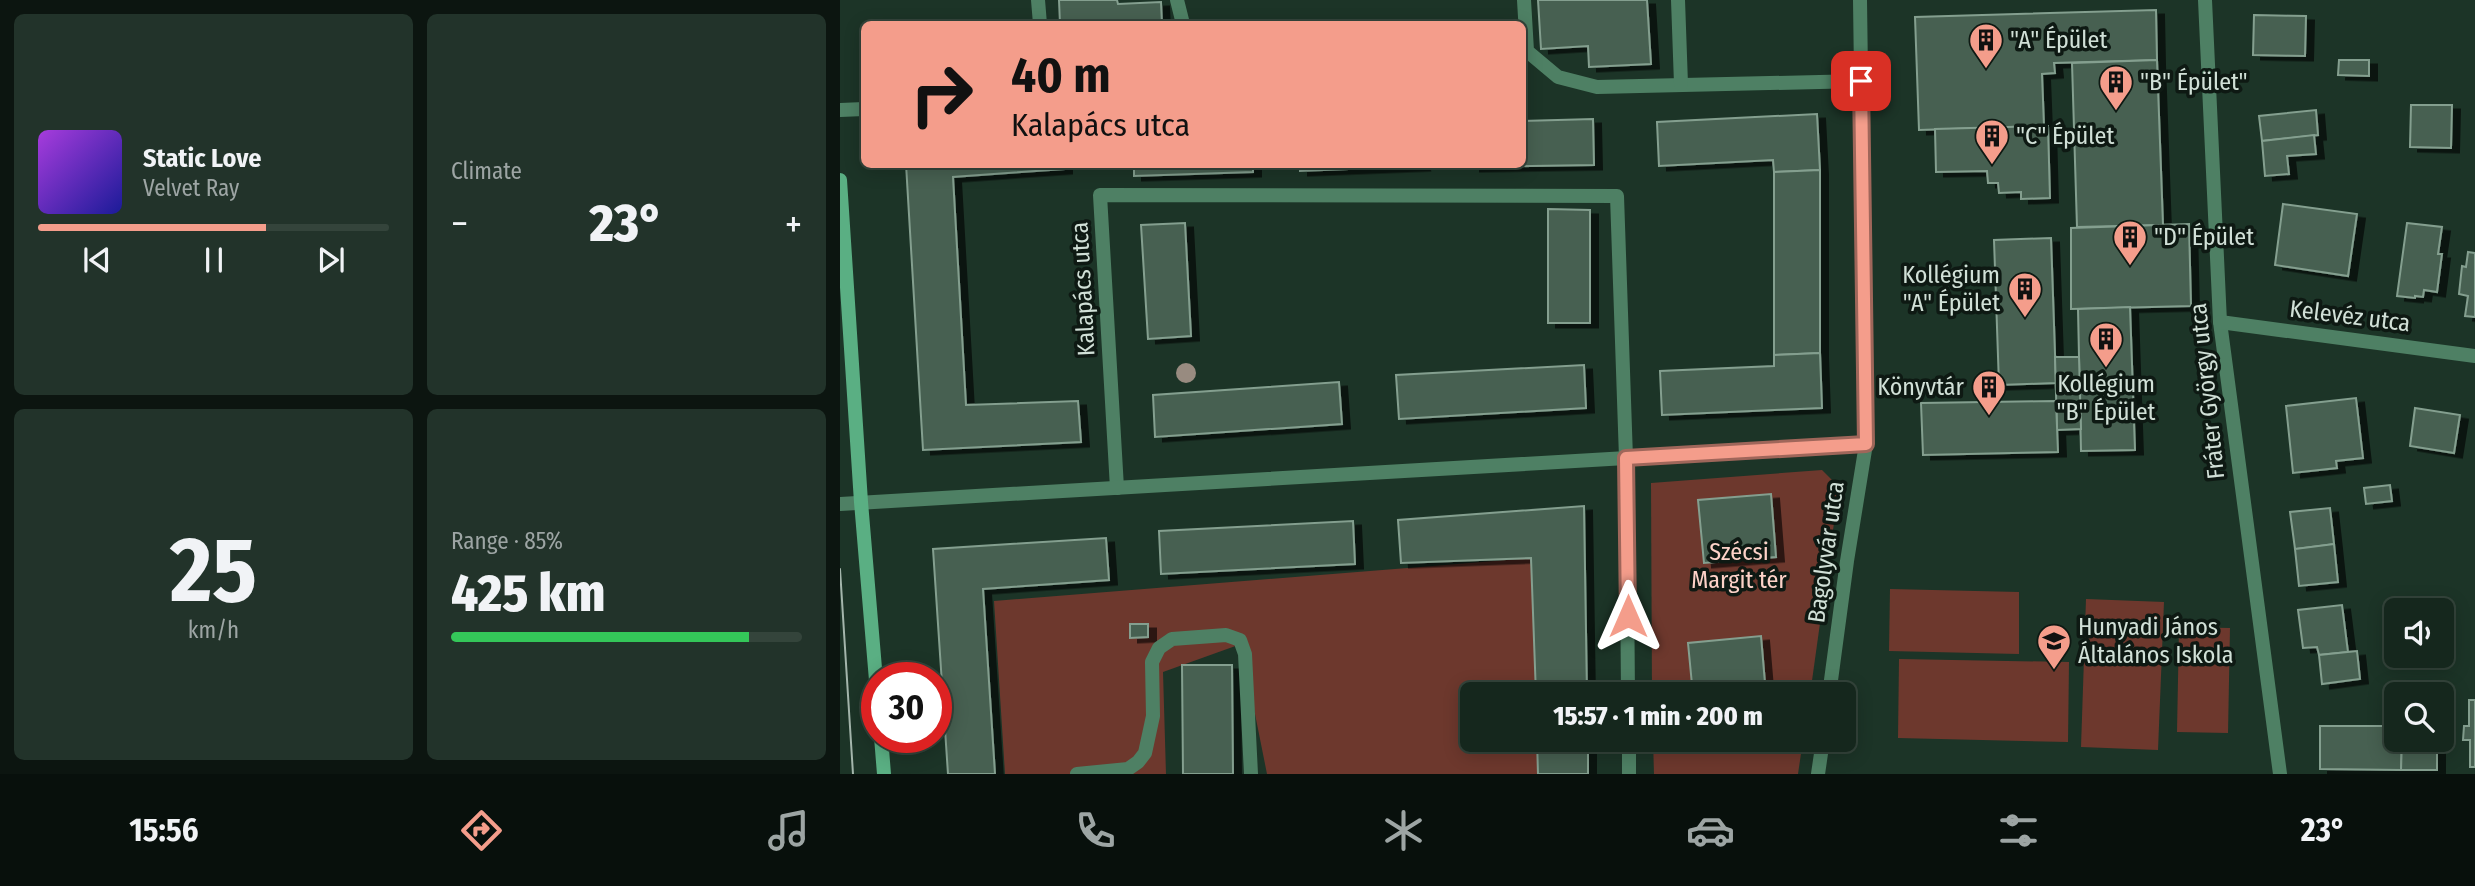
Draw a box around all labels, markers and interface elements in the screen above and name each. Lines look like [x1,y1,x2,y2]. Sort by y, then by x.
building icon: "A" Épület [1967,21,2005,70]
place label: "A" Épület [2010,25,2107,54]
text: 40 m [1011,46,1111,105]
icon: right [896,49,987,140]
pin [1831,51,1891,111]
icon: arrive [1842,62,1880,100]
building icon: "B" Épület" [2097,63,2135,112]
place label: "B" Épület" [2140,67,2248,96]
text: Kalapács utca [1011,106,1190,144]
building icon: "C" Épület [1973,117,2011,166]
place label: "C" Épület [2016,121,2114,150]
text: Static Love [143,143,261,174]
text: Climate [451,157,522,185]
text: Velvet Ray [143,174,239,202]
text: 23° [590,192,663,255]
text: − [451,201,468,247]
text: + [785,201,802,247]
building icon: "D" Épület [2111,218,2149,267]
street label: Kalapács utca [1066,221,1100,357]
place label: "D" Épület [2154,222,2254,251]
icon: previous [78,241,116,279]
icon: pause [195,241,233,279]
icon: next [312,241,350,279]
place label: Kollégium "A" Épület [1902,261,2000,317]
building icon: Kollégium "A" Épület [2006,270,2044,319]
street label: Kelevéz utca [2288,295,2412,337]
street label: Fráter György utca [2184,302,2230,480]
building icon: Kollégium "B" Épület [2087,320,2125,369]
building icon: Könyvtár [1970,368,2008,417]
place label: Kollégium "B" Épület [2057,370,2156,426]
place label: Könyvtár [1877,373,1965,401]
street label: Bagolyvár utca [1802,479,1850,625]
text: 25 [170,516,257,625]
text: Range · 85% [451,527,563,555]
park label: Szécsi Margit tér [1691,538,1787,594]
text: 425 km [451,562,605,625]
position arrow [1591,579,1665,653]
map controls [2384,598,2454,752]
button: sound [2384,598,2454,668]
place label: Hunyadi János Általános Iskola [2078,613,2233,669]
text: km/h [188,616,239,644]
school or university icon: Hunyadi János Általános Iskola [2035,622,2073,671]
speed limit sign: 30 [861,662,952,753]
button: search [2384,682,2454,752]
text: 15:57 · 1 min · 200 m [1553,701,1763,732]
icon: directions [457,806,506,855]
icon: music [764,806,813,855]
icon: phone [1071,806,1120,855]
icon: climate [1379,806,1428,855]
icon: car [1686,806,1735,855]
icon: filters [1994,806,2043,855]
text: 15:56 [129,811,198,849]
text: 23° [2301,811,2346,849]

